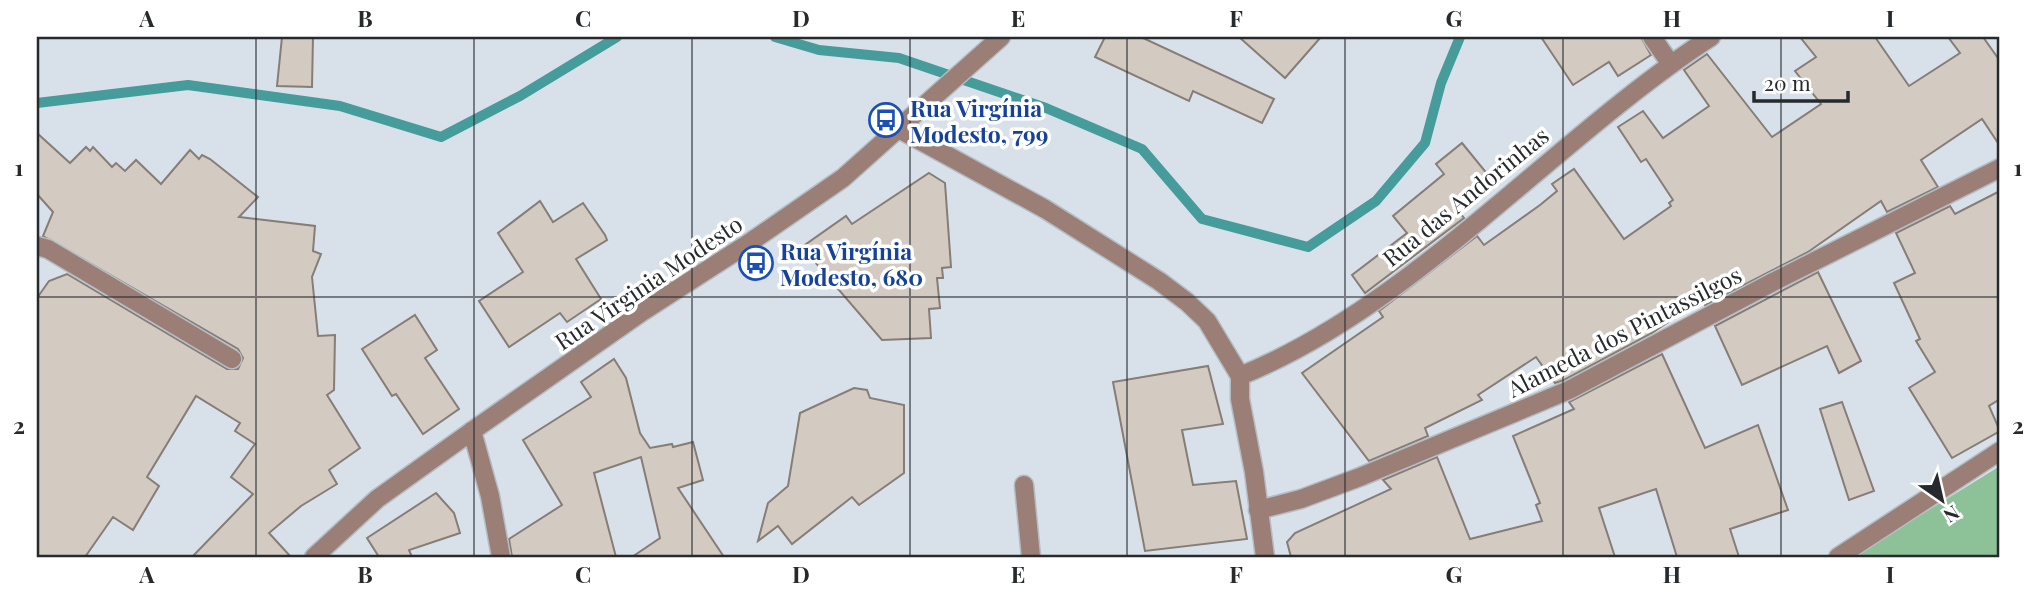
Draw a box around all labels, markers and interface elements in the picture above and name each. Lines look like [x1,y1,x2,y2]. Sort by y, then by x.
text: A [138,2,155,33]
text: B [357,2,373,33]
text: C [575,2,591,33]
text: D [792,2,810,33]
text: E [1011,2,1025,33]
text: F [1229,2,1243,33]
text: G [1446,2,1463,33]
text: H [1663,2,1681,33]
text: I [1886,2,1894,33]
scale bar [1754,60,1848,104]
text: 20 m [1764,68,1811,96]
place label: Rua Virgínia Modesto, 799 [910,92,1048,149]
bus stop icon: Rua Virgínia Modesto, 799 [867,101,905,139]
street label: Rua das Andorinhas [1375,119,1555,273]
text: 1 [15,151,24,182]
text: 1 [2014,151,2023,182]
street label: Rua Virginia Modesto [548,208,748,356]
place label: Rua Virgínia Modesto, 680 [780,235,923,292]
bus stop icon: Rua Virgínia Modesto, 680 [737,244,775,282]
street label: Alameda dos Pintassilgos [1501,258,1746,404]
text: 2 [13,409,25,440]
text: 2 [2012,409,2024,440]
north arrow [1908,464,1978,534]
text: N [1939,500,1965,530]
text: A [138,558,155,589]
text: B [357,558,373,589]
text: C [575,558,591,589]
text: D [792,558,810,589]
text: E [1011,558,1025,589]
text: F [1229,558,1243,589]
text: G [1446,558,1463,589]
text: H [1663,558,1681,589]
text: I [1886,558,1894,589]

